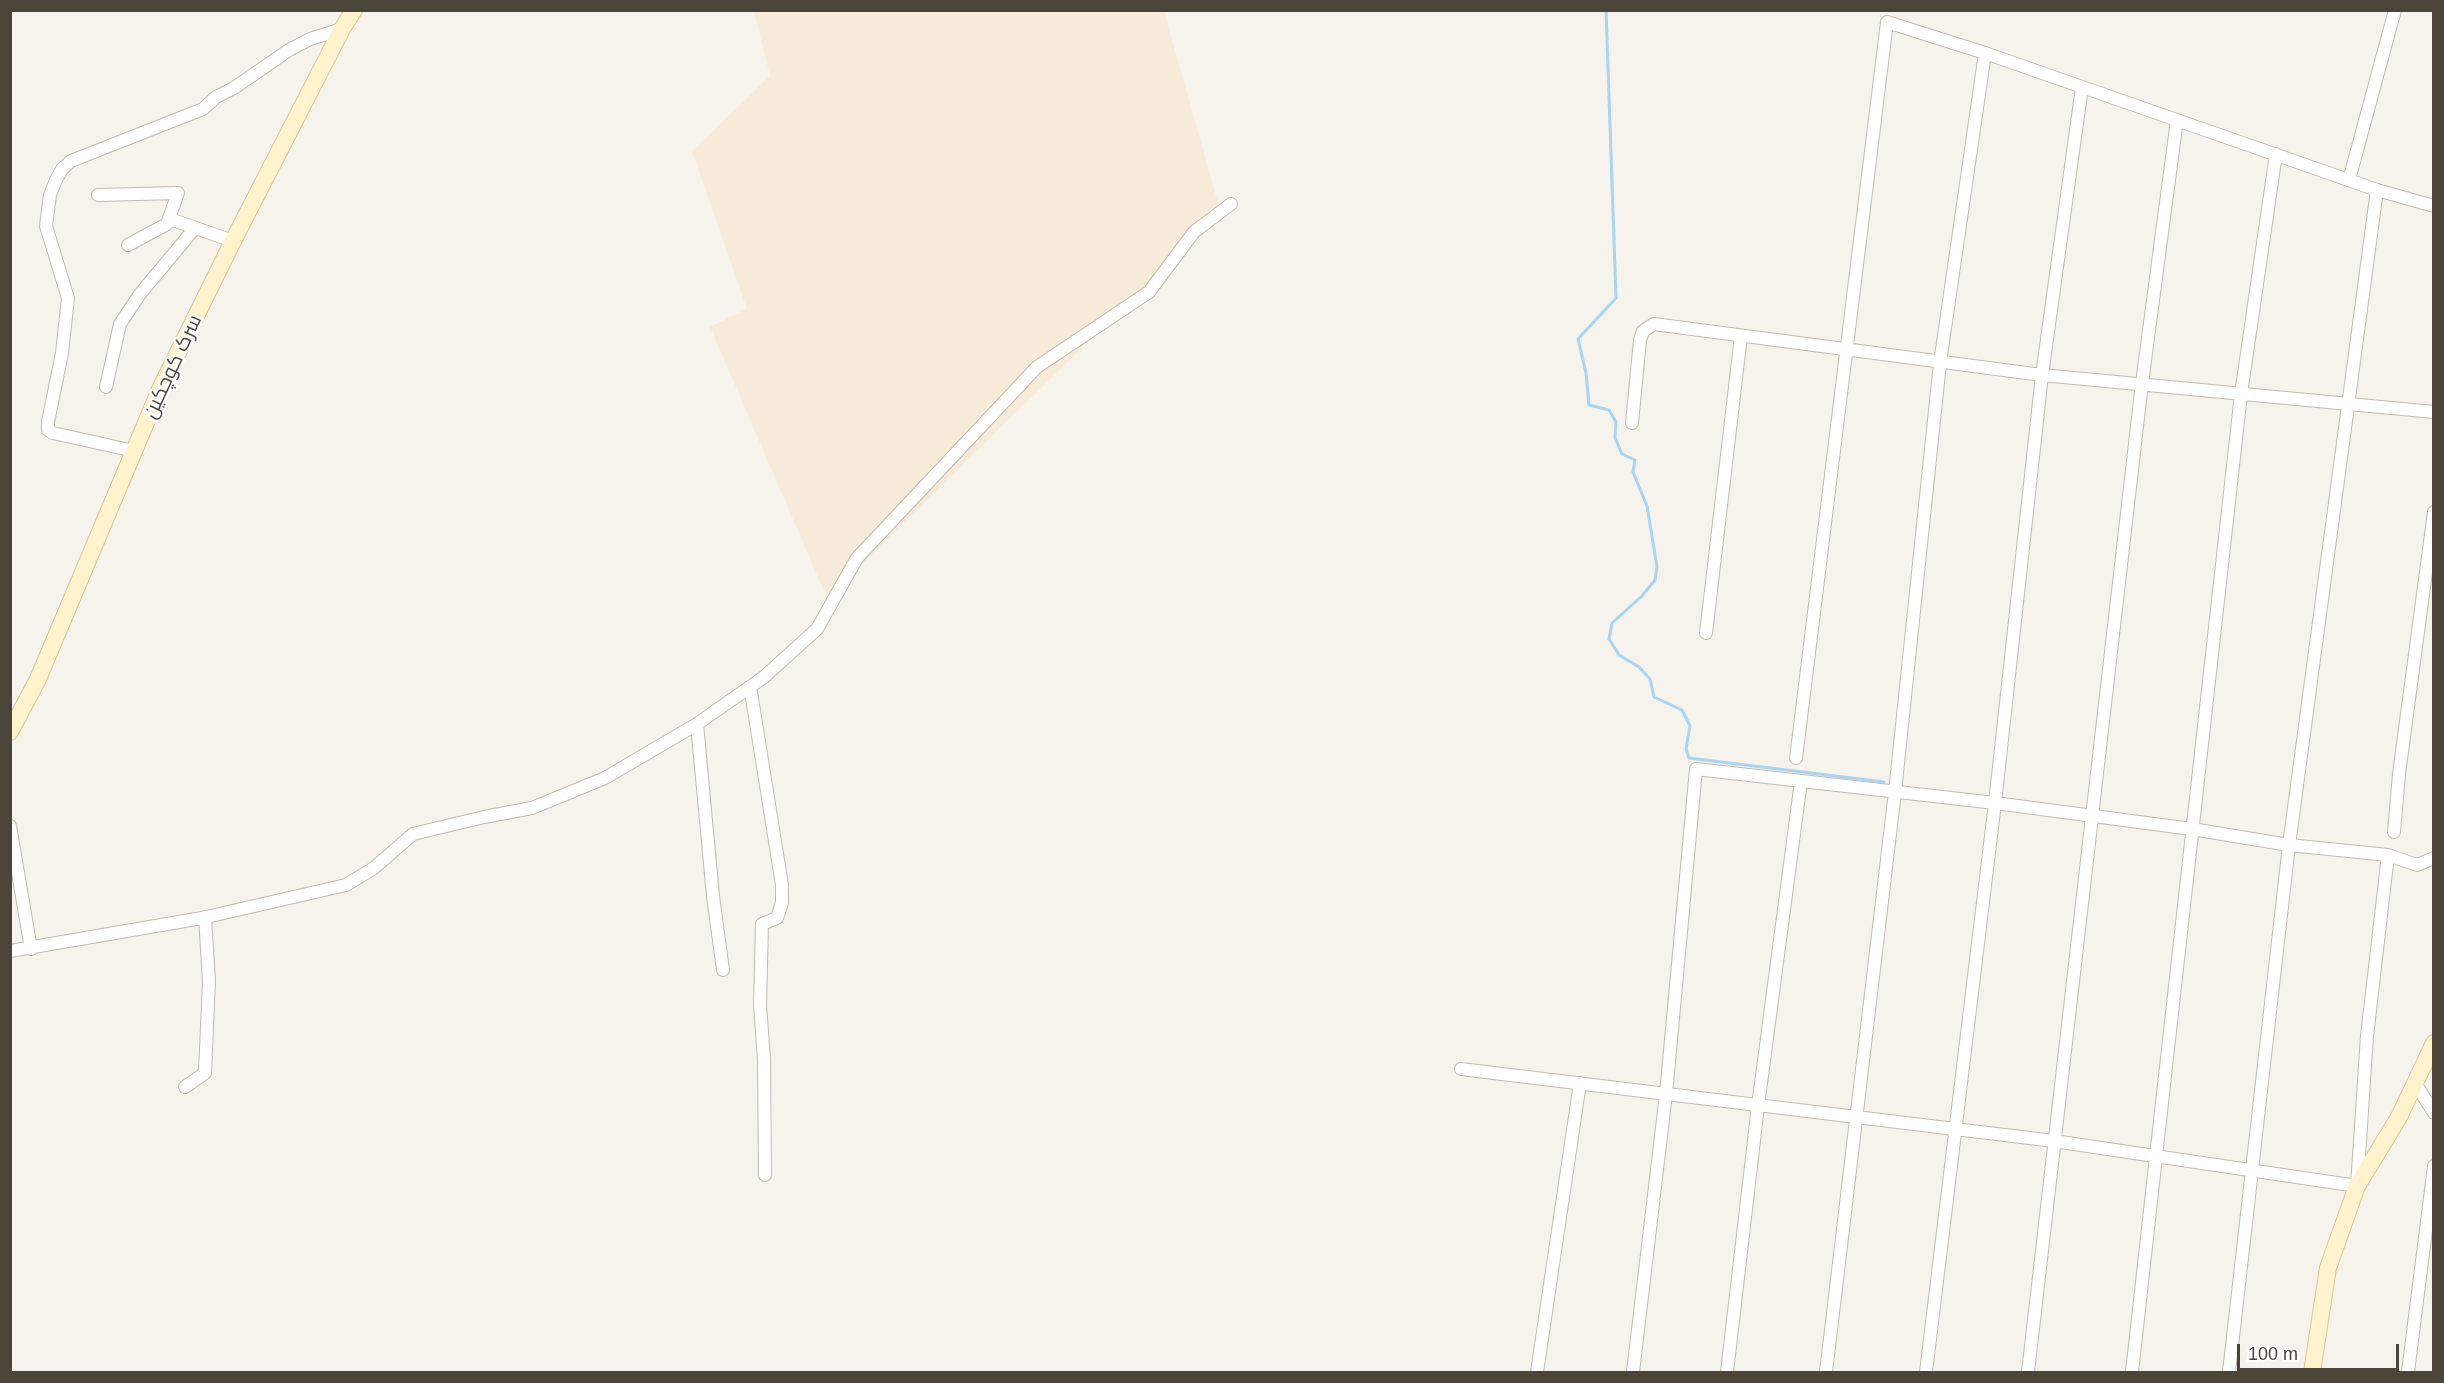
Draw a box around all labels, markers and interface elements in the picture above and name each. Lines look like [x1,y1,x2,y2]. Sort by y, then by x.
street label: سرک کوچکین [139,311,207,423]
scale bar [2240,1332,2402,1370]
text: 100 m [2248,1344,2298,1364]

